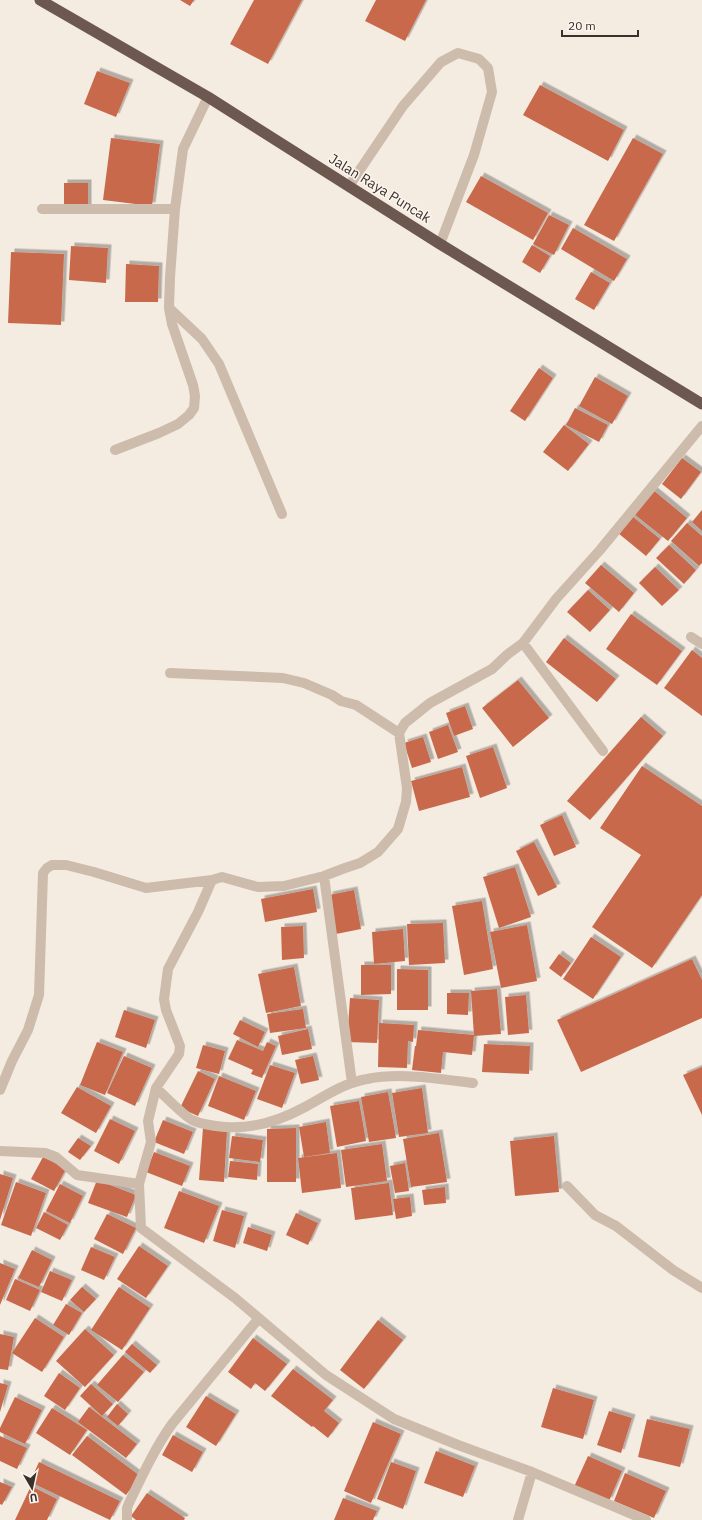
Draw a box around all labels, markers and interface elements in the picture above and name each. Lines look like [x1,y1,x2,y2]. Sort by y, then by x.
scale bar [562,12,638,38]
text: 20 m [568,18,596,33]
street label: Jalan Raya Puncak [326,149,435,227]
north arrow [12,1468,52,1508]
text: U [29,1490,38,1505]

